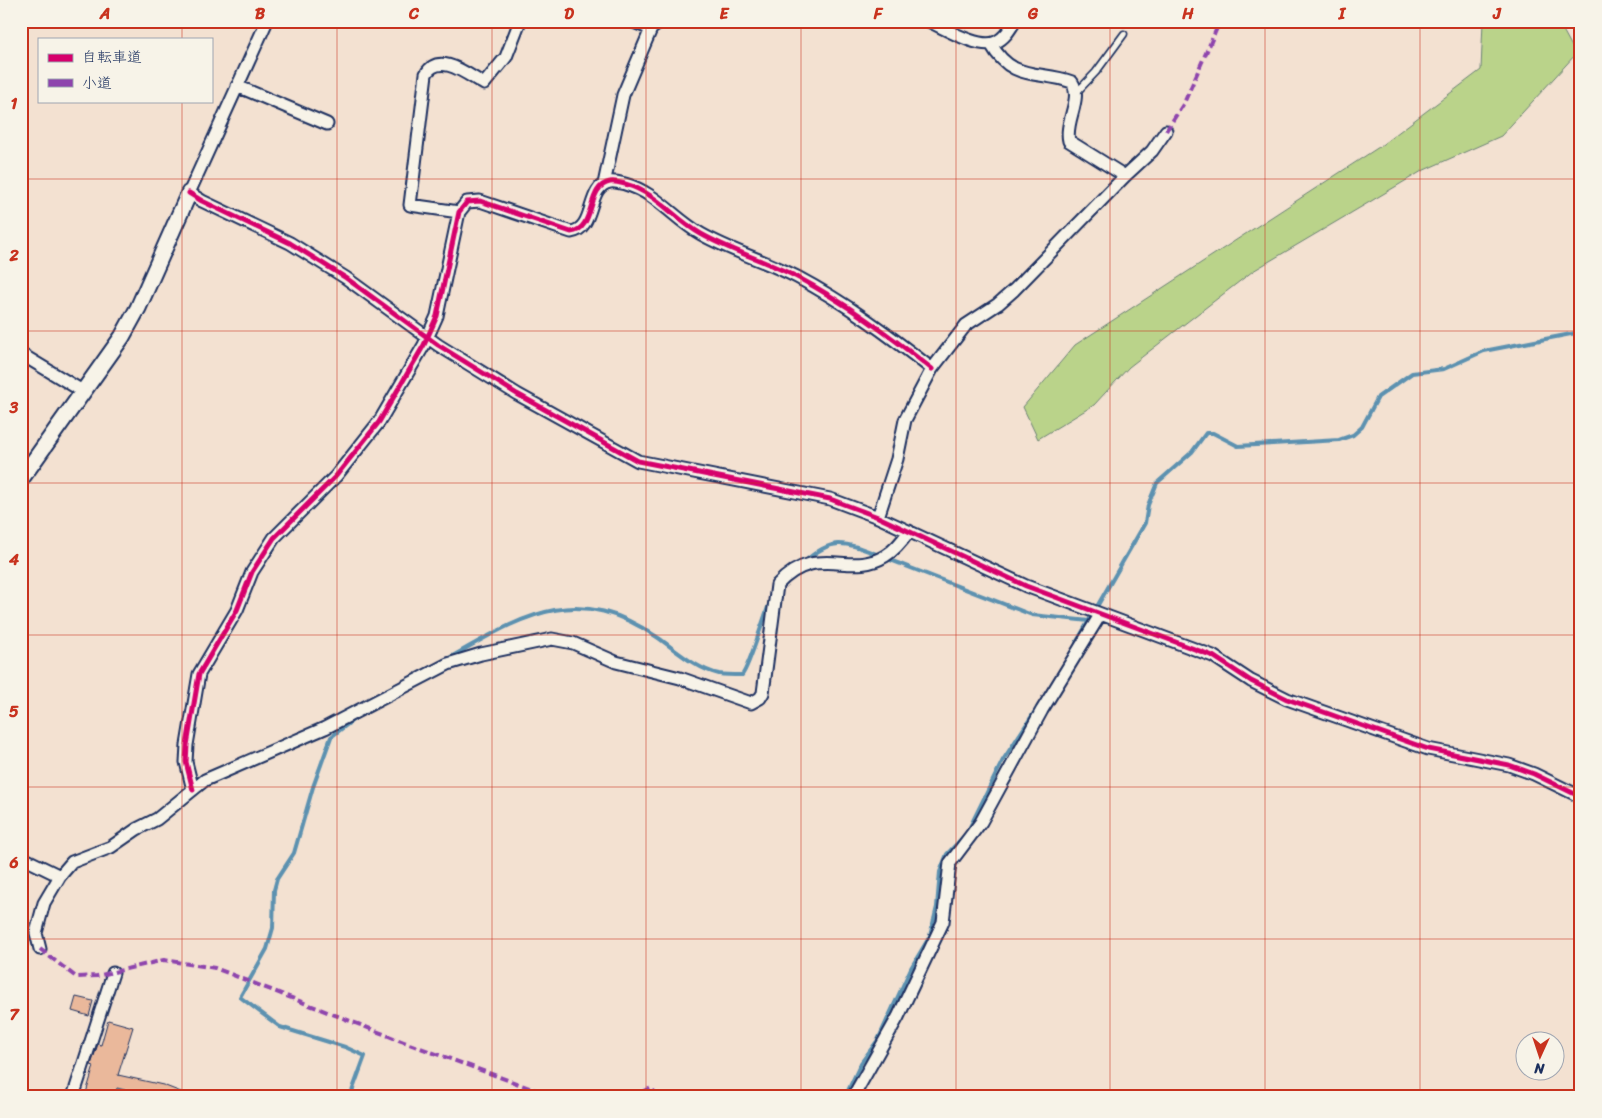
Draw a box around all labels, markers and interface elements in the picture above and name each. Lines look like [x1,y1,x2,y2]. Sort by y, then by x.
text: A [99,0,110,28]
text: B [255,0,266,28]
text: C [408,0,420,28]
text: D [564,0,574,28]
text: E [720,0,730,28]
text: F [873,0,884,28]
text: G [1027,0,1039,28]
text: H [1181,0,1194,28]
text: I [1338,0,1347,28]
text: J [1492,0,1502,28]
legend [38,38,212,102]
text: 自転車道 [82,44,142,70]
text: 小道 [82,70,112,96]
text: 1 [11,89,18,118]
text: 2 [8,241,19,270]
text: 3 [9,393,19,422]
text: 4 [8,545,19,574]
text: 5 [9,697,19,726]
text: 6 [8,848,19,877]
text: 7 [9,1000,20,1029]
north arrow [1514,1030,1564,1080]
text: N [1534,1056,1546,1081]

